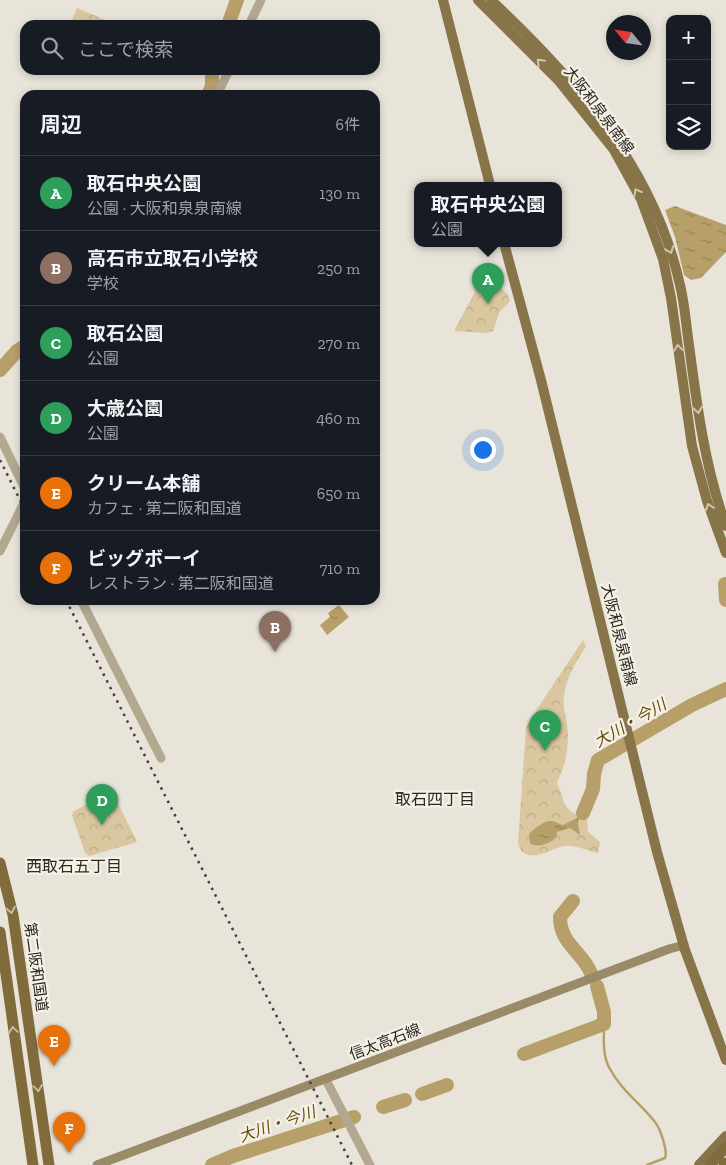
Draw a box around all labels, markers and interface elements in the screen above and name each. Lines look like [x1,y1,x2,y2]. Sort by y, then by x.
north arrow [606,15,651,60]
map controls [666,15,711,150]
button: + [666,15,711,60]
search box [20,20,380,75]
icon: search [38,34,66,62]
text: ここで検索 [78,38,173,61]
one-way arrow [537,59,546,68]
button: − [666,60,711,105]
street label: 大阪和泉泉南線 [560,63,638,157]
button: layers [666,105,711,150]
text: 周辺 [40,112,82,137]
text: 6件 [336,115,360,134]
text: 取石中央公園 [87,172,201,195]
popup [414,182,562,247]
text: A [51,184,62,203]
text: 130 m [319,184,360,203]
one-way arrow [633,188,643,197]
text: 取石中央公園 [431,193,545,216]
text: 公園 · 大阪和泉泉南線 [87,199,242,218]
text: 公園 [431,220,463,239]
one-way arrow [664,245,674,254]
text: 高石市立取石小学校 [87,247,258,270]
text: B [51,259,61,278]
text: 250 m [317,259,360,278]
pin: A [472,263,504,304]
text: 学校 [87,274,119,293]
text: 取石公園 [87,322,163,345]
text: C [51,334,61,353]
text: 270 m [318,334,360,353]
one-way arrow [673,344,684,352]
text: 公園 [87,349,119,368]
text: 大歳公園 [87,397,163,420]
one-way arrow [692,405,702,414]
text: D [50,409,62,428]
text: 460 m [316,409,360,428]
text: 公園 [87,424,119,443]
your location [470,437,496,463]
text: クリーム本舗 [87,472,200,495]
text: E [51,484,61,503]
text: 650 m [317,484,360,503]
text: カフェ · 第二阪和国道 [87,499,242,518]
one-way arrow [704,503,714,512]
text: ビッグボーイ [87,547,201,570]
text: F [51,559,61,578]
text: 710 m [320,559,360,578]
text: レストラン · 第二阪和国道 [87,574,274,593]
street label: 大阪和泉泉南線 [598,582,640,688]
pin: B [259,611,291,652]
water label: 大川・今川 [591,694,671,751]
pin: C [529,710,561,751]
pin: D [86,784,118,825]
district label: 取石四丁目 [395,790,475,809]
district label: 西取石五丁目 [26,857,122,876]
one-way arrow [6,906,16,915]
street label: 第二阪和国道 [21,921,51,1013]
street label: 信太高石線 [347,1020,423,1064]
pin: E [38,1025,70,1066]
one-way arrow [8,1026,19,1034]
one-way arrow [32,1084,43,1092]
water label: 大川・今川 [236,1101,320,1146]
pin: F [53,1112,85,1153]

